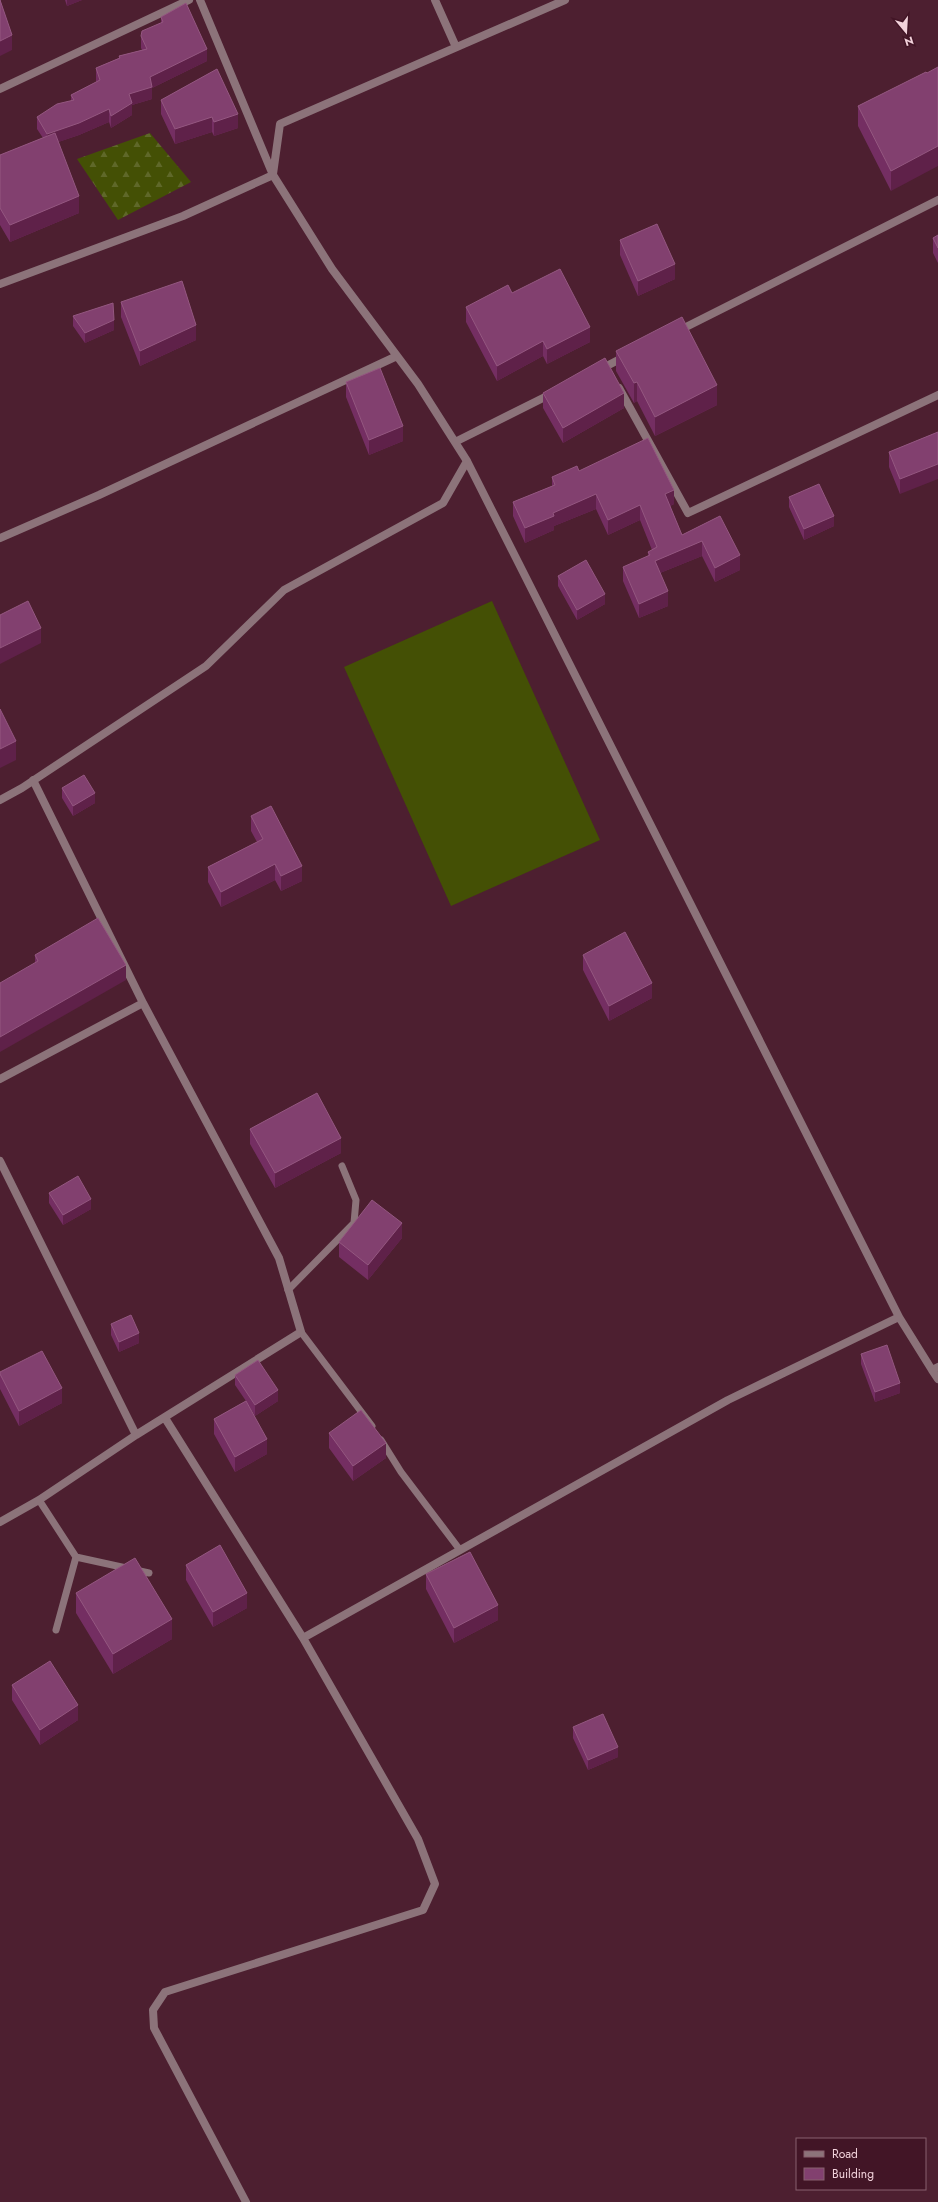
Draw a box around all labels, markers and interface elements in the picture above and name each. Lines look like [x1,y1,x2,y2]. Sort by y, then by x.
north arrow [886,12,926,52]
text: N [902,33,916,50]
legend [796,2138,926,2190]
text: Road [832,2145,858,2163]
text: Building [832,2165,874,2183]

